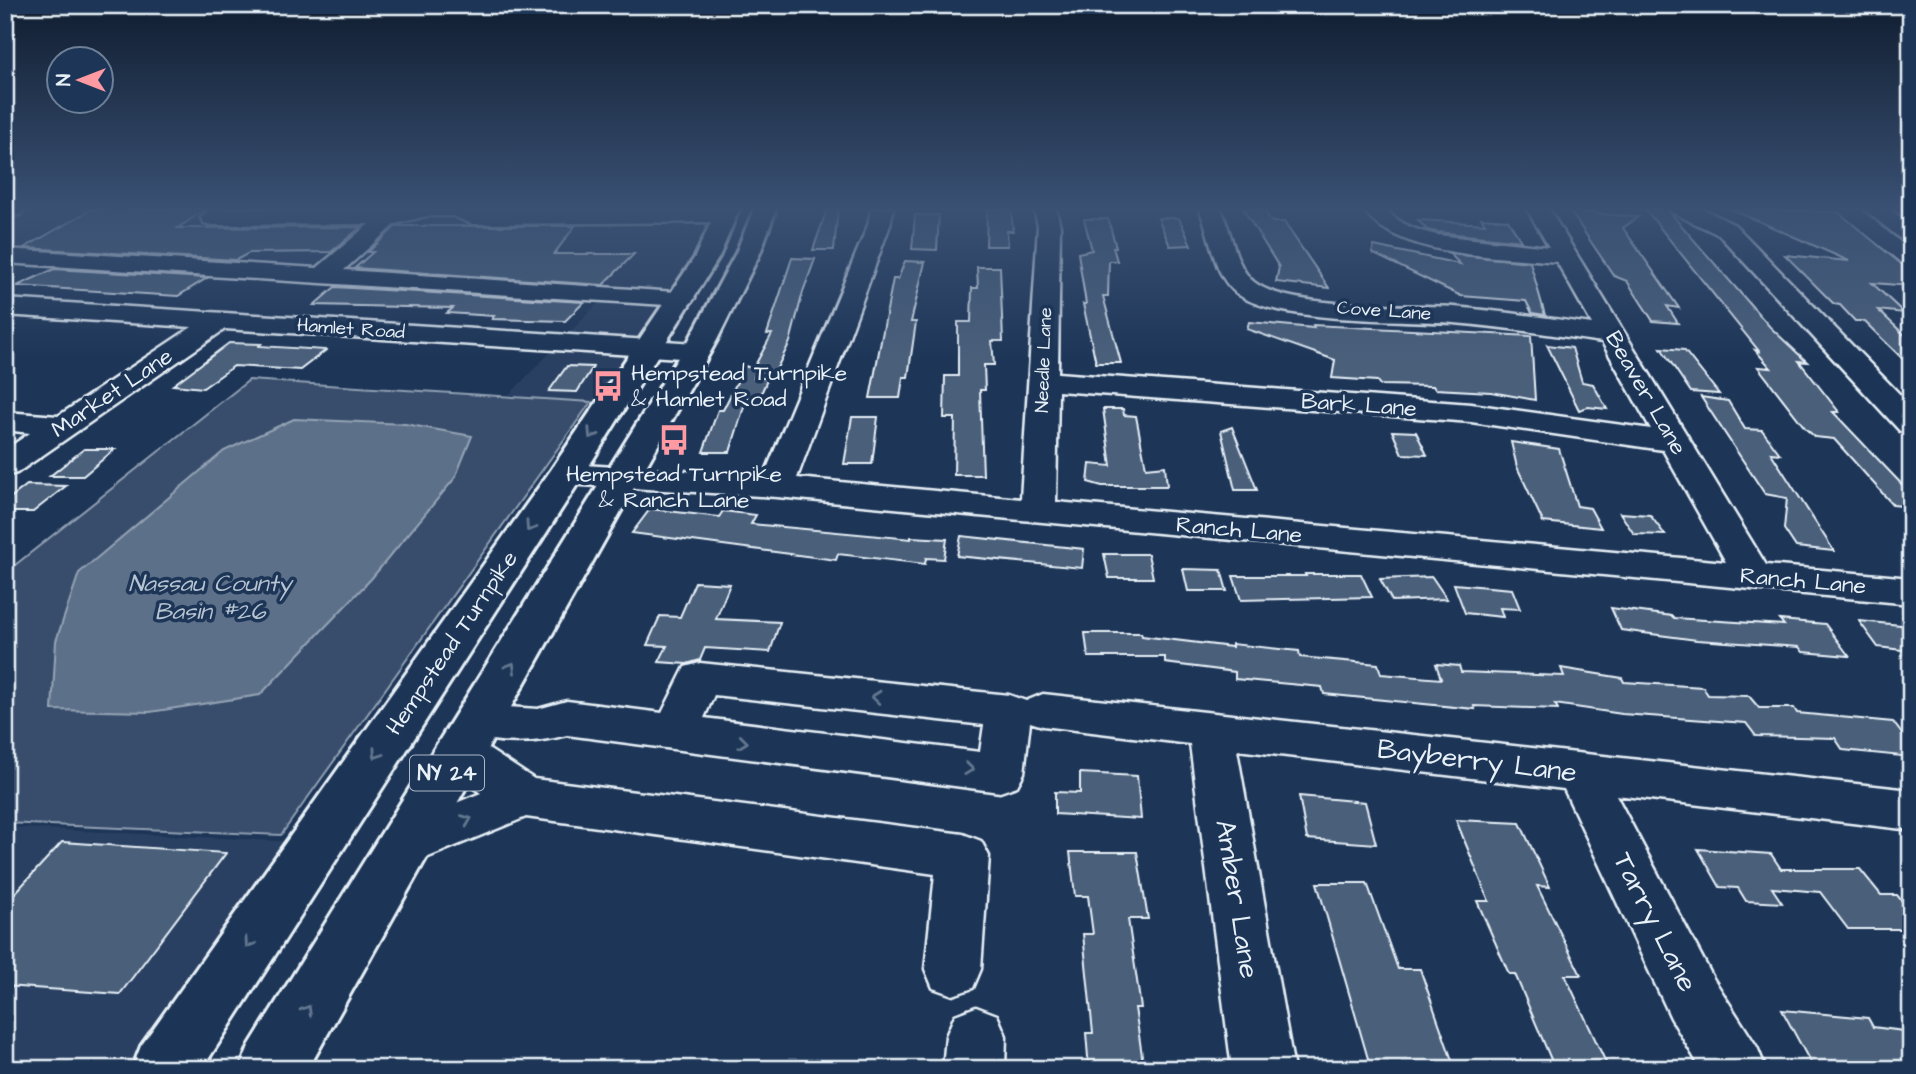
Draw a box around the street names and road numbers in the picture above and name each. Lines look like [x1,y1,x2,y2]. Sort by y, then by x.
street label: Cove Lane [1336,294,1432,328]
street label: Needle Lane [1029,307,1059,413]
street label: Hamlet Road [296,312,406,346]
street label: Beaver Lane [1598,325,1694,461]
street label: Market Lane [45,341,179,445]
street label: Bark Lane [1300,385,1418,425]
street label: Ranch Lane [1175,509,1303,551]
street label: Hempstead Turnpike [378,544,526,742]
street label: Ranch Lane [1739,560,1867,602]
street label: Bayberry Lane [1375,729,1579,795]
road number: NY 24 [410,756,484,790]
street label: Amber Lane [1205,817,1269,981]
street label: Tarry Lane [1601,845,1707,999]

